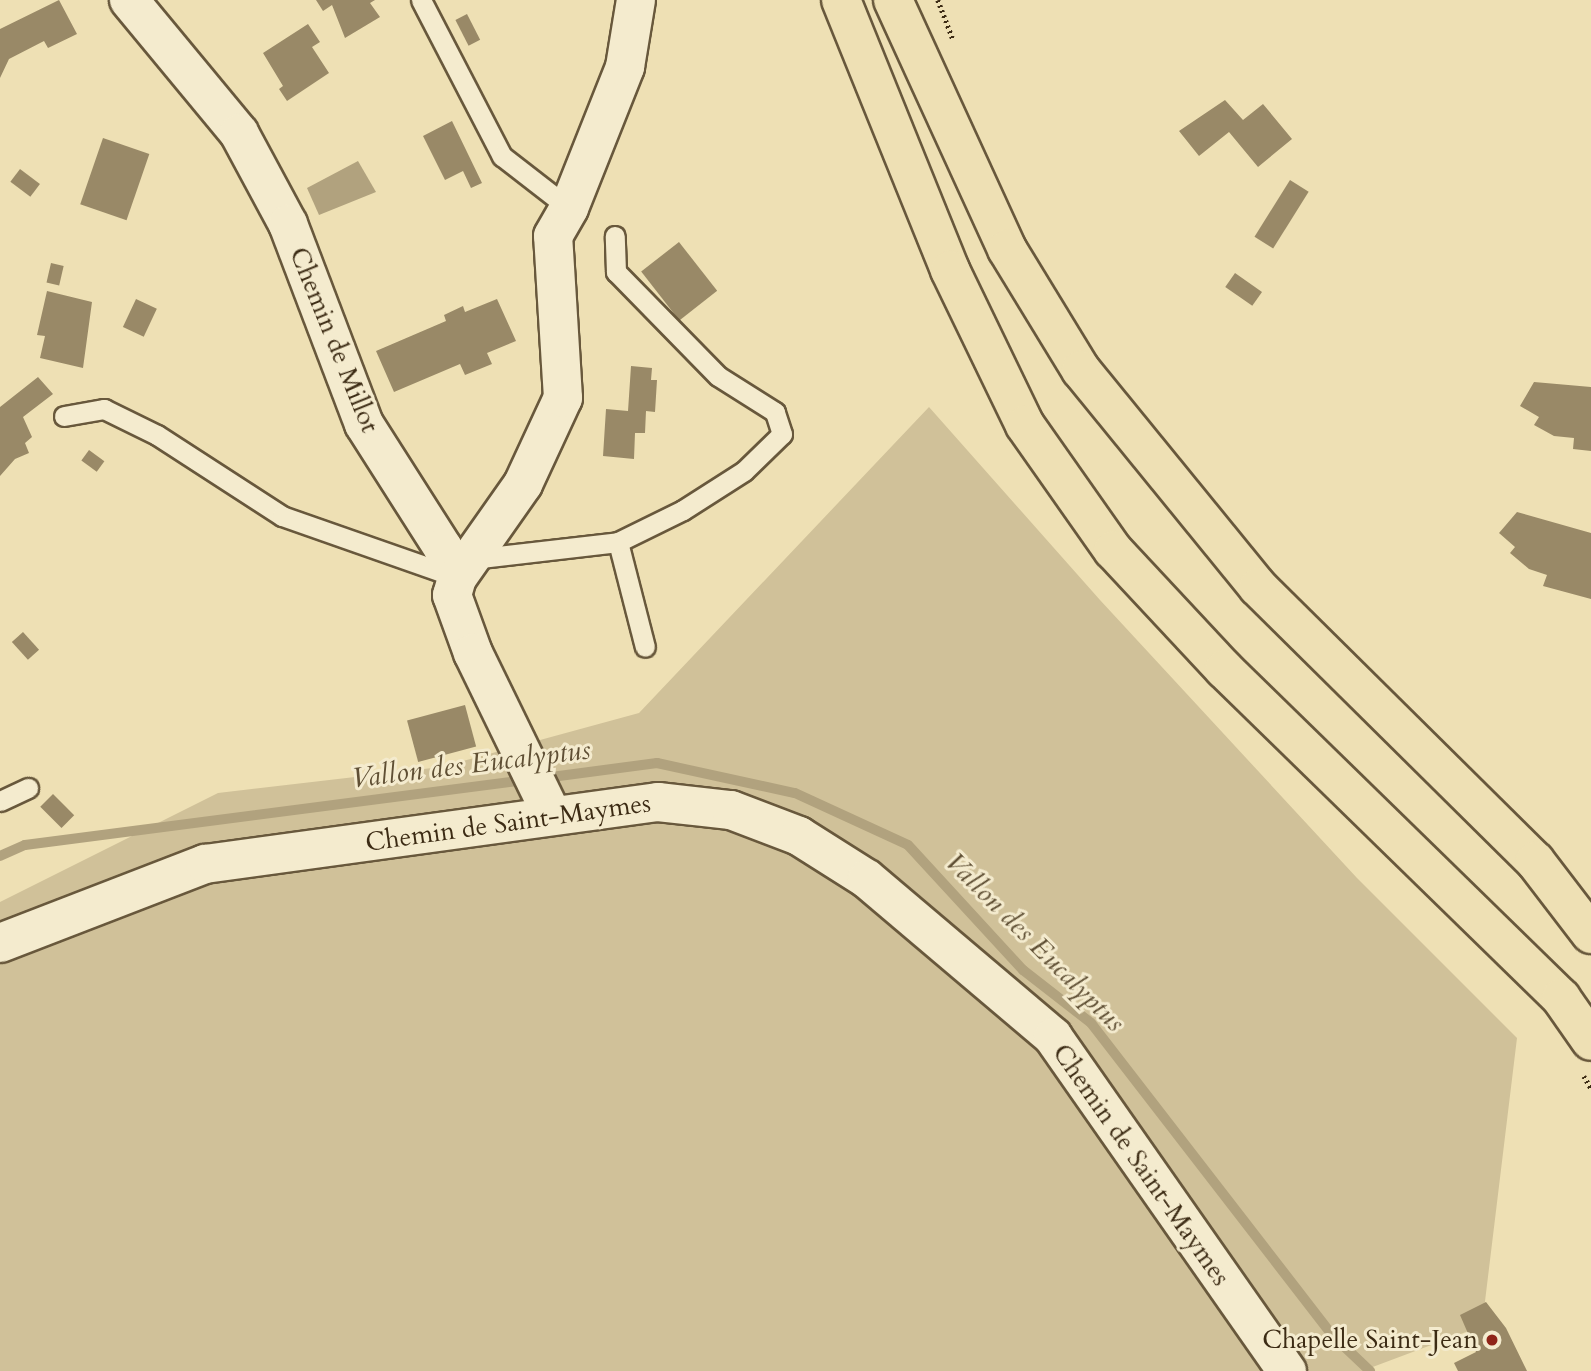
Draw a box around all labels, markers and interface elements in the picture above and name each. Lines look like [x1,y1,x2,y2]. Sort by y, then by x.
street label: Chemin de Millot [283,243,385,437]
water label: Vallon des Eucalyptus [350,733,592,795]
street label: Chemin de Saint-Maymes [363,788,653,858]
water label: Vallon des Eucalyptus [938,845,1132,1039]
street label: Chemin de Saint-Maymes [1046,1038,1236,1292]
place label: Chapelle Saint-Jean [1262,1324,1478,1356]
marker: Chapelle Saint-Jean [1484,1332,1500,1348]

